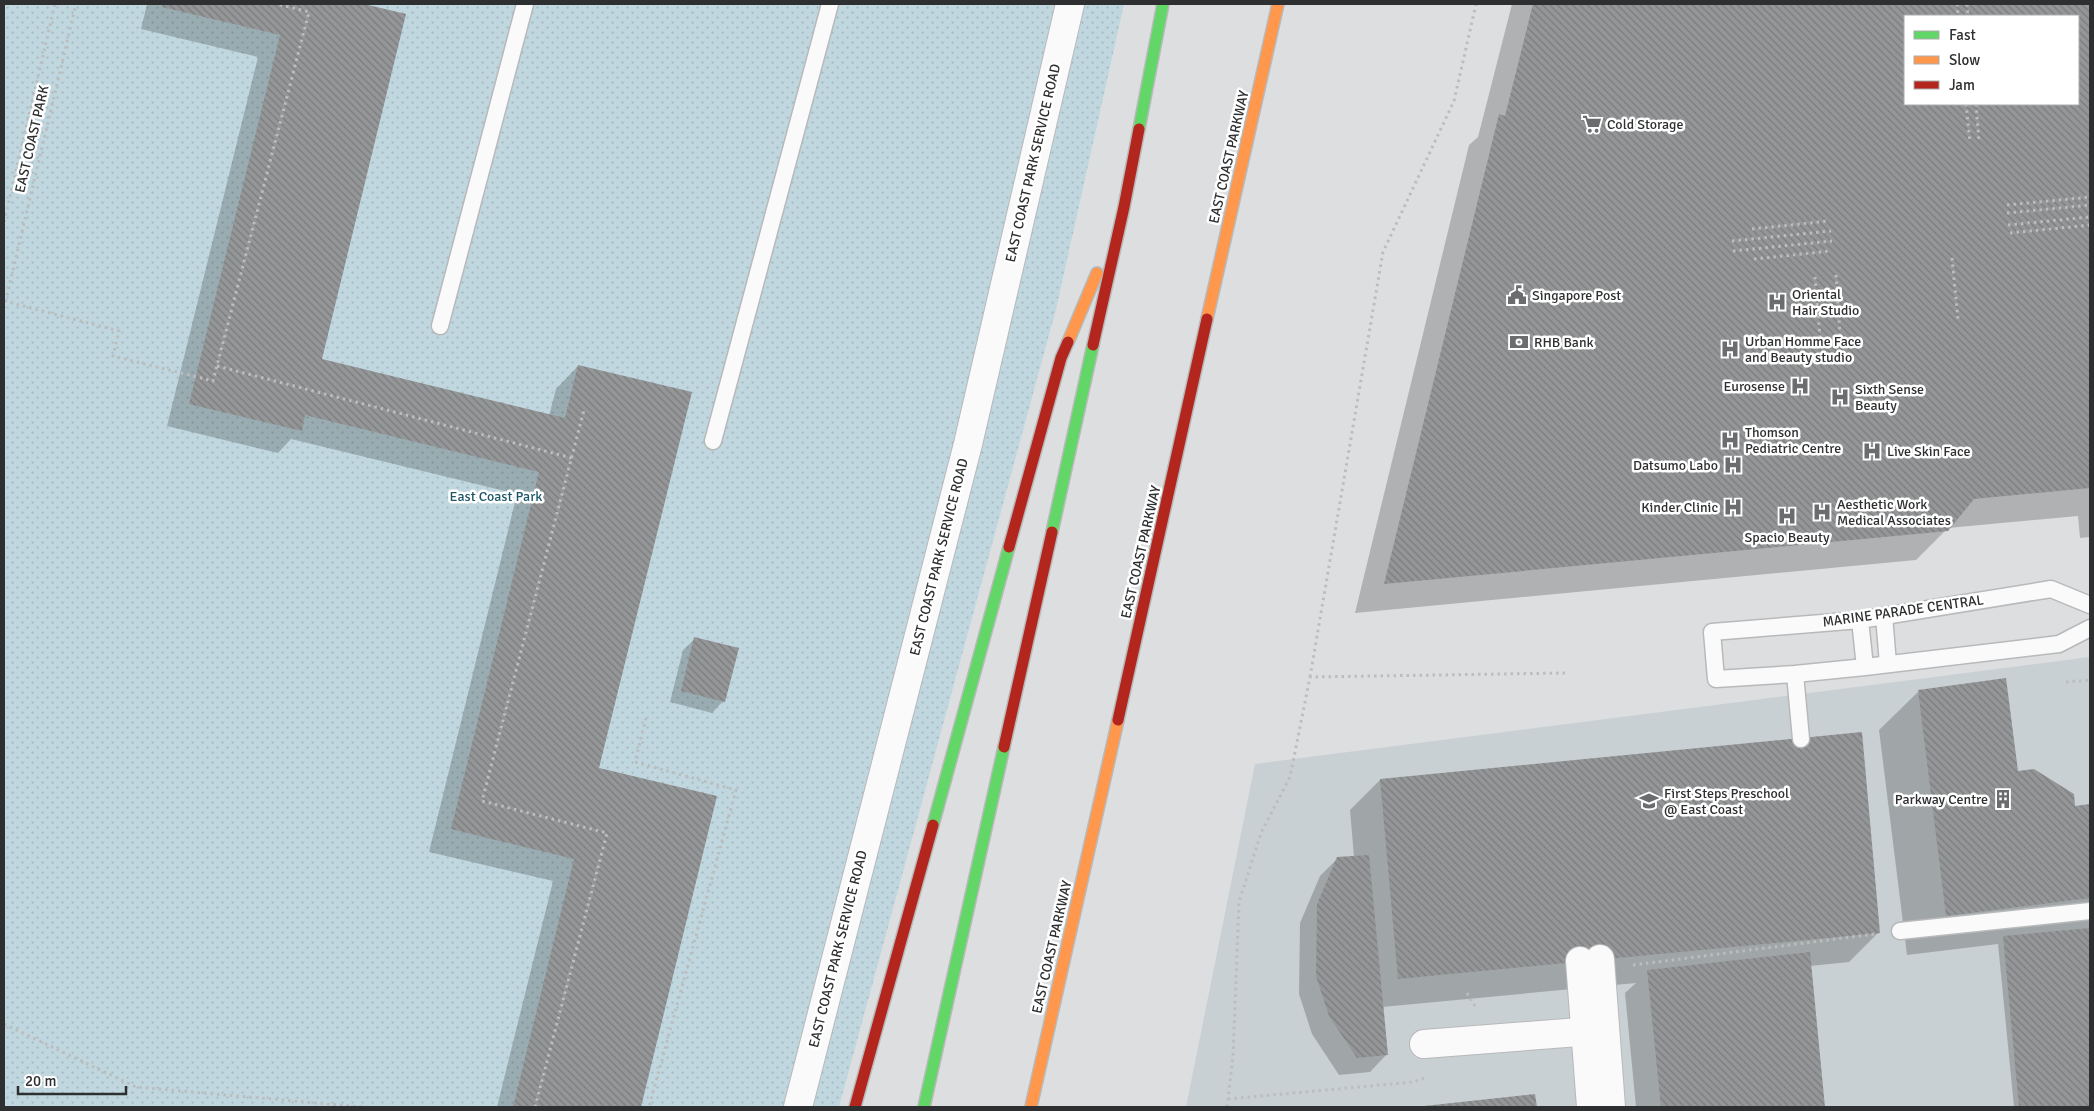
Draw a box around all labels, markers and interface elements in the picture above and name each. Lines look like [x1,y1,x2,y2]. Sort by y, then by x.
legend [1904,15,2079,105]
text: Fast [1949,26,1976,44]
text: Slow [1949,51,1980,69]
street label: EAST COAST PARK SERVICE ROAD [1002,62,1064,264]
text: Jam [1949,76,1975,94]
street label: EAST COAST PARK [11,83,53,194]
street label: EAST COAST PARKWAY [1205,89,1253,225]
supermarket icon: Cold Storage [1581,113,1603,135]
place label: Cold Storage [1607,116,1683,133]
public building icon: Singapore Post [1506,284,1528,306]
place label: Oriental Hair Studio [1792,286,1859,319]
place label: Singapore Post [1532,287,1621,304]
hospital icon: Oriental Hair Studio [1766,291,1788,313]
bank icon: RHB Bank [1508,331,1530,353]
place label: Urban Homme Face and Beauty studio [1745,333,1861,366]
place label: RHB Bank [1534,334,1594,351]
hospital icon: Urban Homme Face and Beauty studio [1719,338,1741,360]
hospital icon: Eurosense [1789,375,1811,397]
place label: Eurosense [1724,378,1785,395]
place label: Sixth Sense Beauty [1855,381,1924,414]
hospital icon: Sixth Sense Beauty [1829,386,1851,408]
place label: Thomson Pediatric Centre [1745,424,1841,457]
hospital icon: Thomson Pediatric Centre [1719,429,1741,451]
hospital icon: Live Skin Face [1861,440,1883,462]
place label: Live Skin Face [1887,443,1971,460]
hospital icon: Datsumo Labo [1722,454,1744,476]
street label: EAST COAST PARK SERVICE ROAD [906,456,972,658]
place label: Datsumo Labo [1633,457,1718,474]
street label: EAST COAST PARKWAY [1117,484,1165,620]
park label: East Coast Park [450,488,542,505]
hospital icon: Kinder Clinic [1722,496,1744,518]
place label: Aesthetic Work Medical Associates [1837,496,1951,529]
place label: Kinder Clinic [1641,499,1718,516]
hospital icon: Aesthetic Work Medical Associates [1811,501,1833,523]
hospital icon: Spacio Beauty [1776,505,1798,527]
place label: Spacio Beauty [1745,529,1830,546]
street label: MARINE PARADE CENTRAL [1821,591,1985,631]
place label: First Steps Preschool @ East Coast [1664,785,1789,818]
building icon: Parkway Centre [1992,788,2014,810]
school or university icon: First Steps Preschool @ East Coast [1638,790,1660,812]
place label: Parkway Centre [1895,791,1988,808]
street label: EAST COAST PARK SERVICE ROAD [805,848,871,1050]
street label: EAST COAST PARKWAY [1028,879,1076,1015]
scale bar [18,1064,125,1096]
text: 20 m [25,1072,56,1090]

